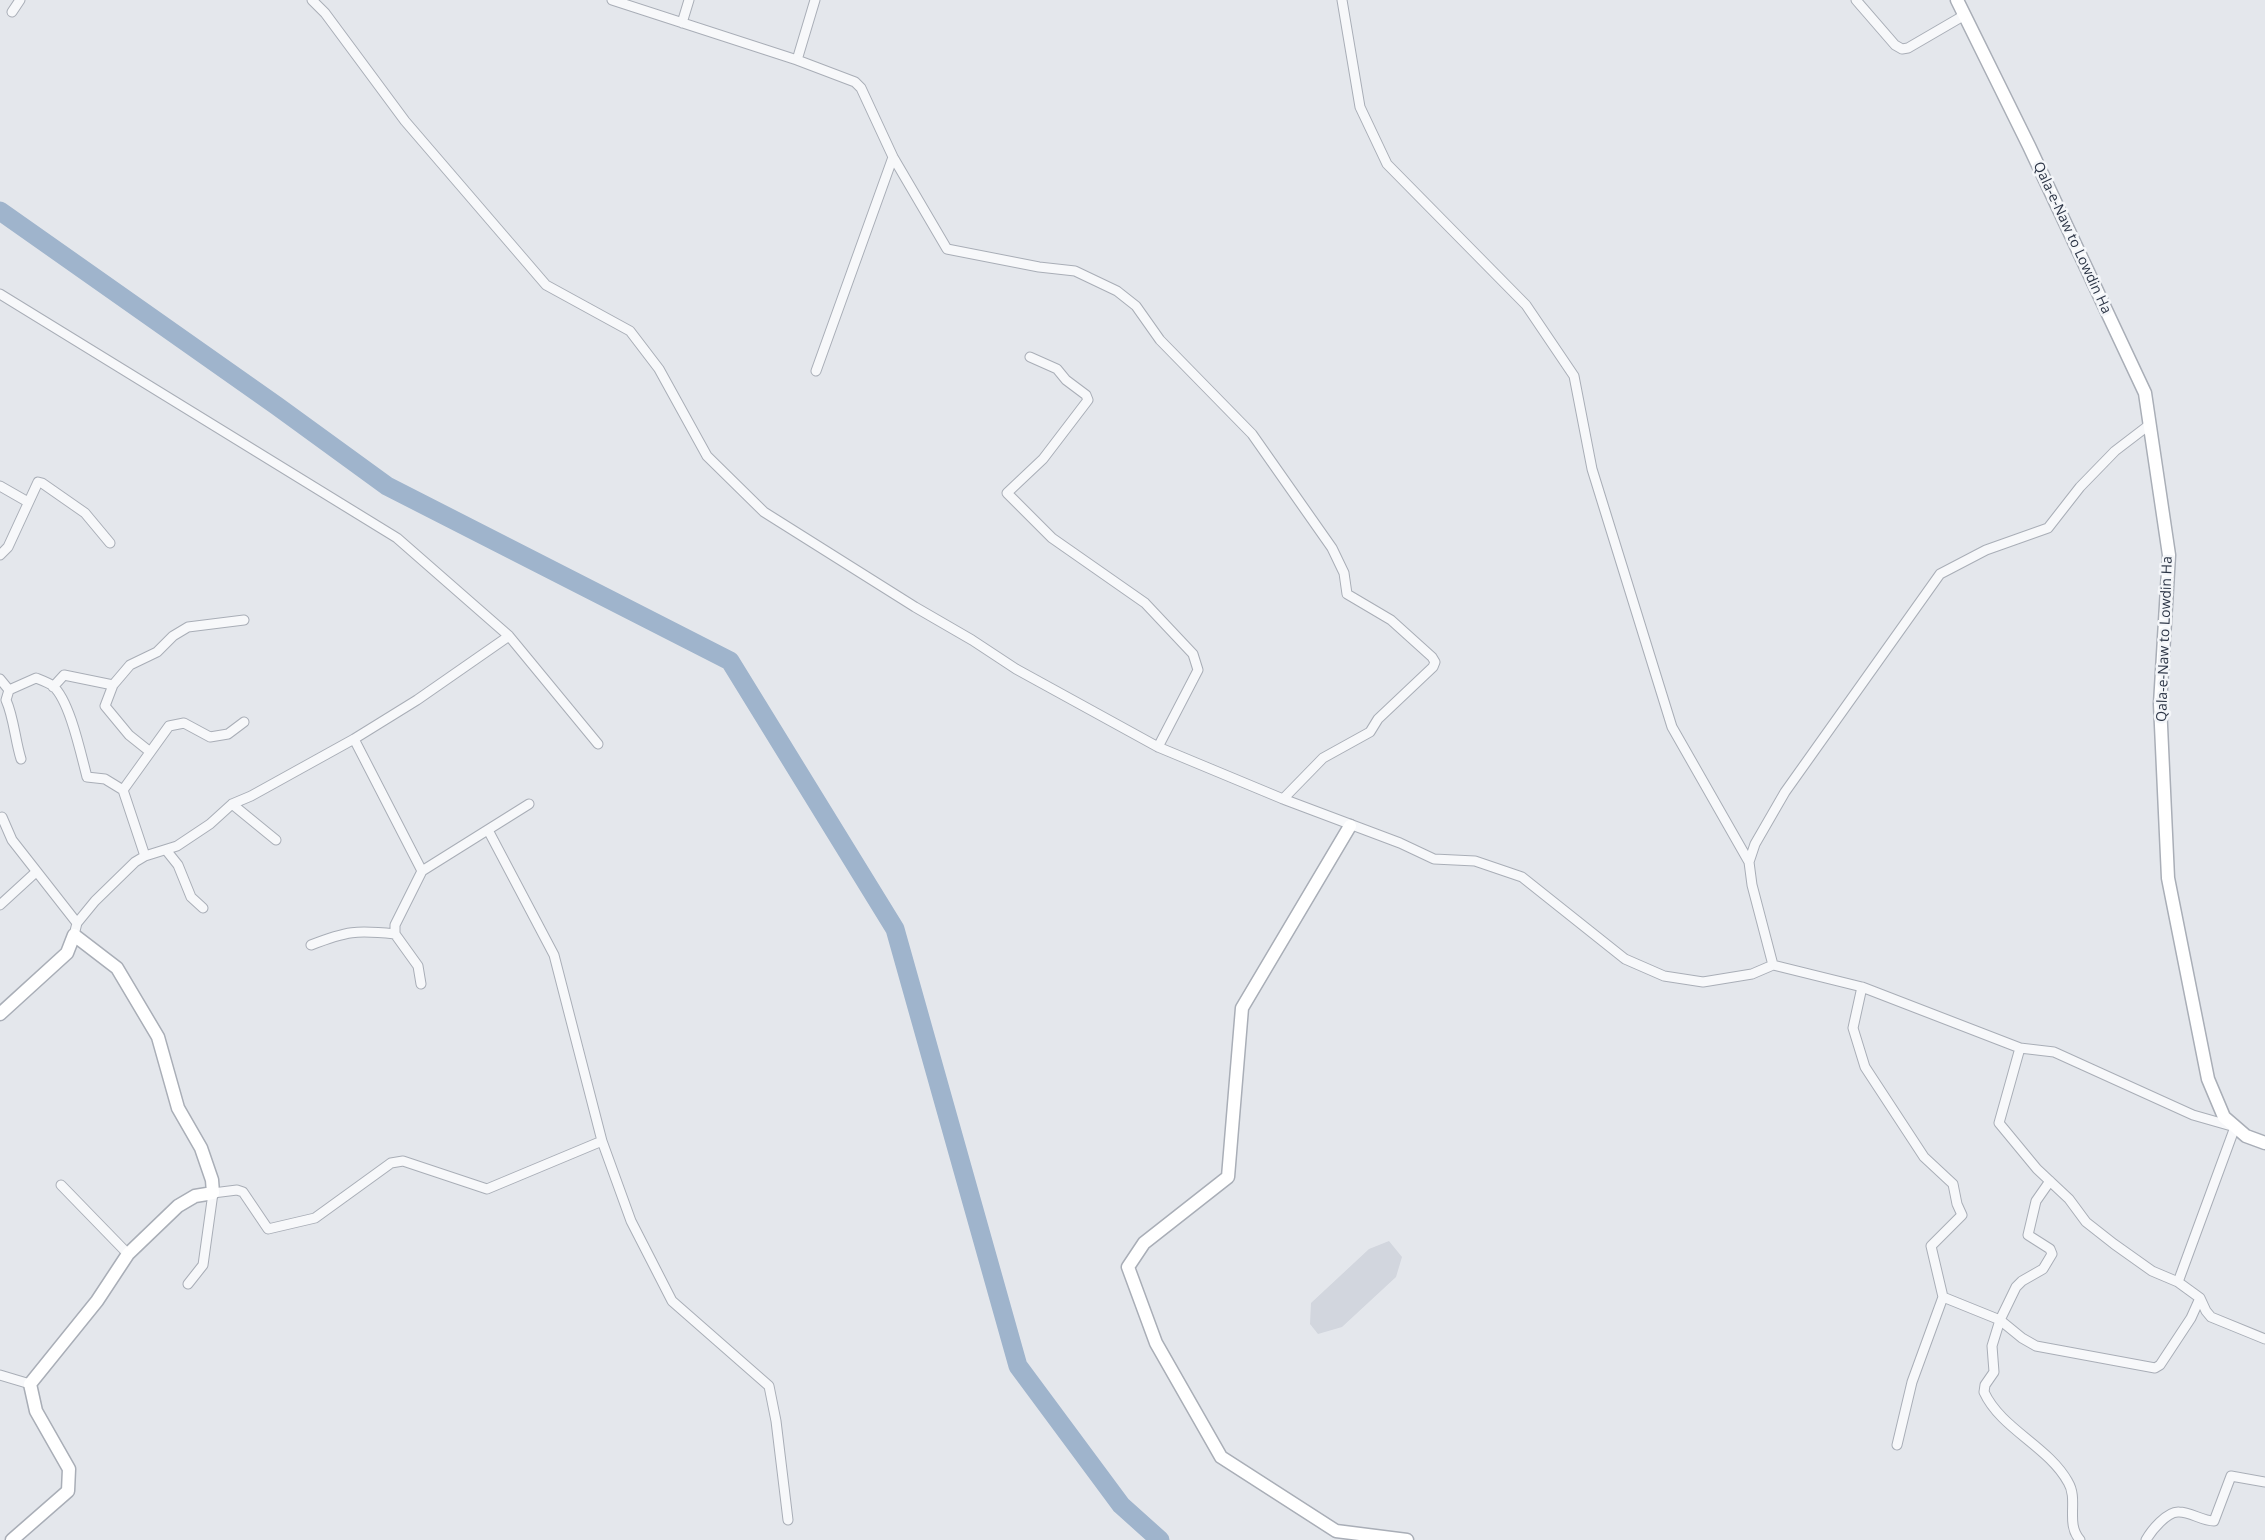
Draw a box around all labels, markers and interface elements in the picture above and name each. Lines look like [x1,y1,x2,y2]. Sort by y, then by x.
street label: Qala-e-Naw to Lowdin Ha [2029,159,2115,317]
street label: Qala-e-Naw to Lowdin Ha [2154,556,2176,722]

